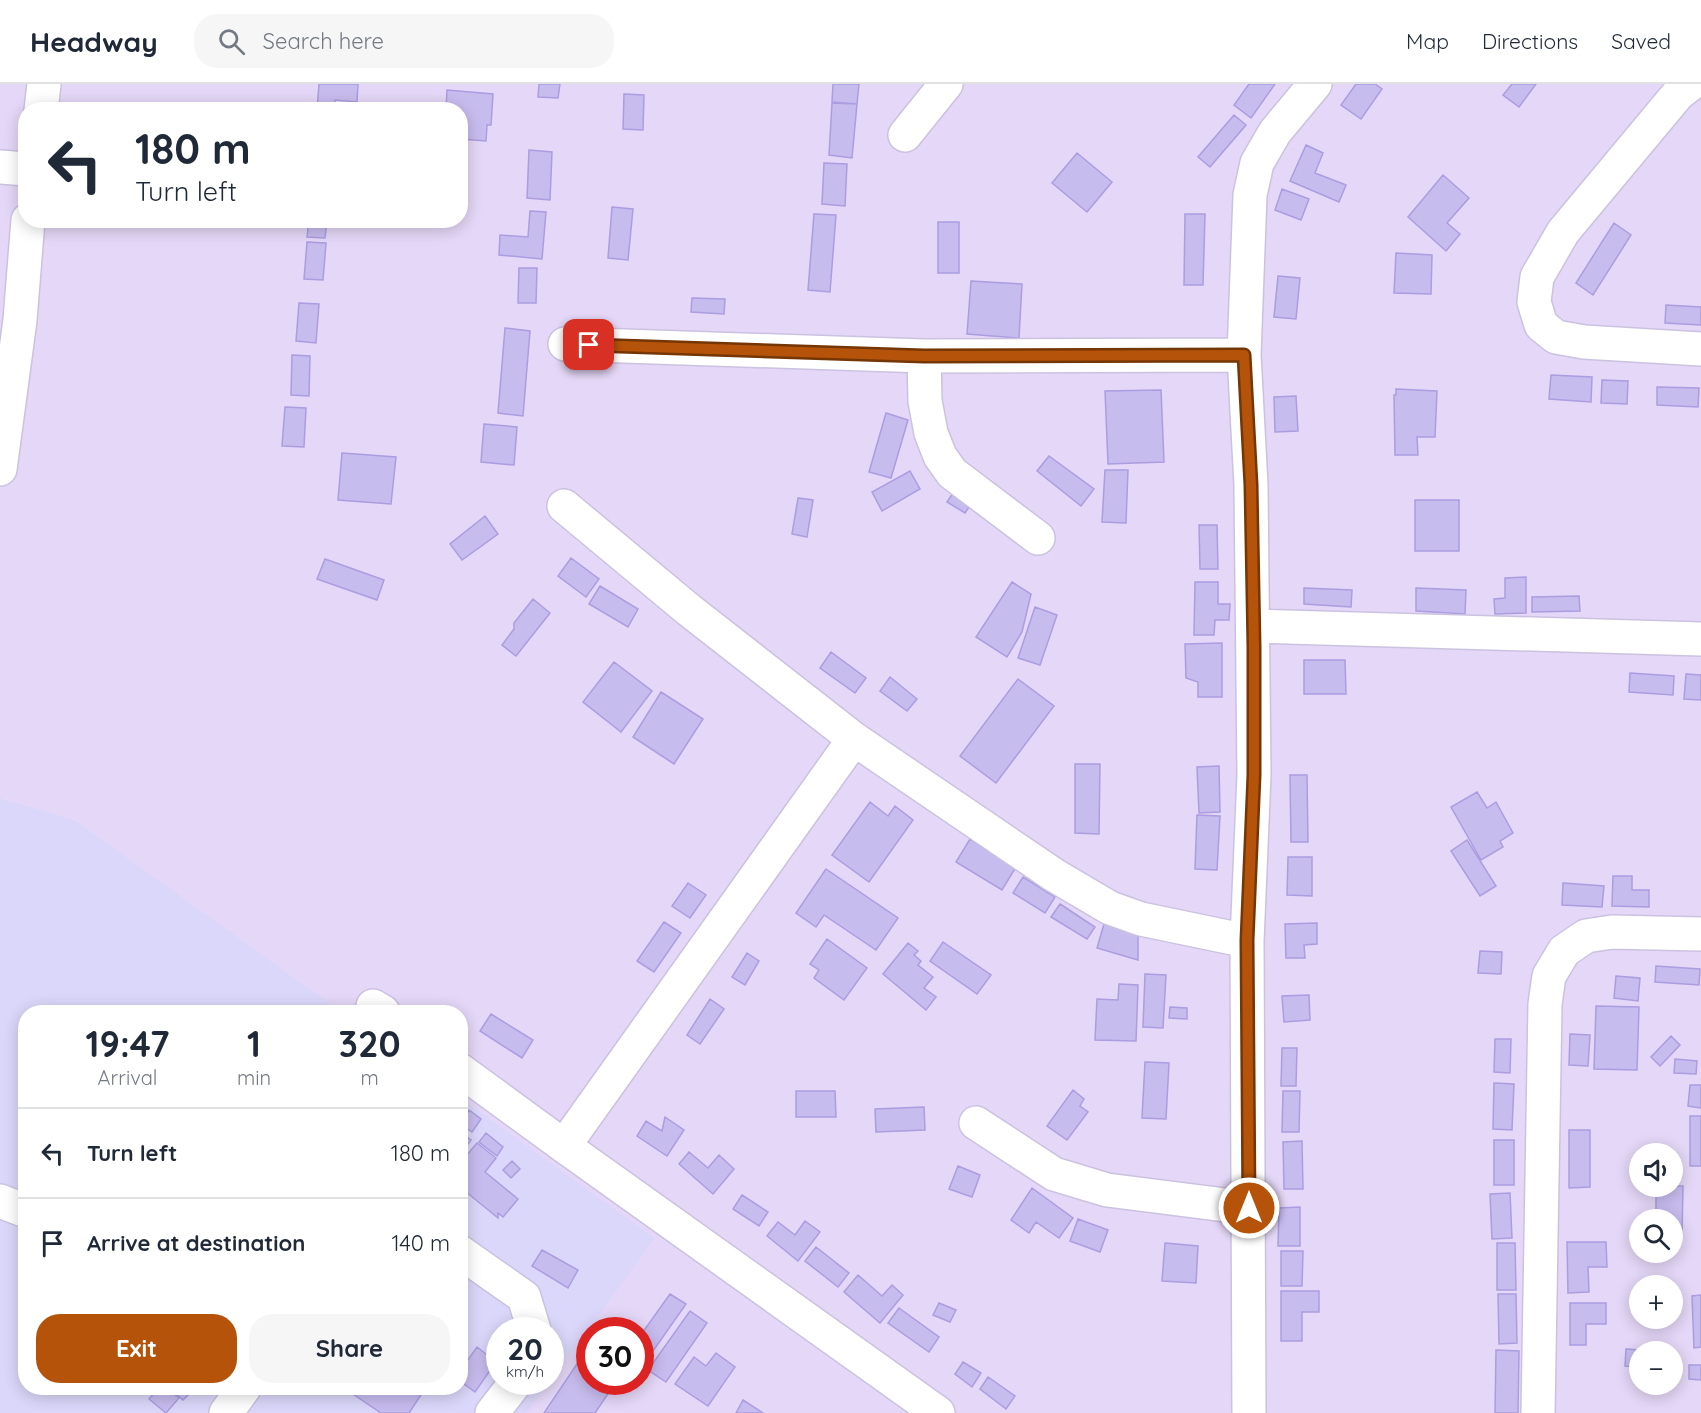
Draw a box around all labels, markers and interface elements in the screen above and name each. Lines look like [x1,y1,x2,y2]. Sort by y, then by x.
search box [194,14,614,68]
text: Headway [30,24,158,59]
icon: search [215,25,248,58]
text: Search here [263,27,384,55]
text: Map [1406,28,1449,54]
text: Directions [1482,28,1578,54]
text: Saved [1611,28,1671,54]
text: 180 m [135,122,251,175]
icon: left [36,126,114,204]
text: Turn left [135,174,237,208]
pin [563,319,614,370]
icon: arrive [572,328,605,361]
text: 19:47 [85,1021,170,1066]
text: 1 [247,1021,261,1066]
text: 320 [339,1021,401,1066]
text: Arrival [98,1065,157,1090]
text: min [237,1065,271,1090]
text: m [360,1065,379,1090]
icon: left [36,1137,69,1170]
text: Turn left [87,1139,177,1167]
text: 180 m [391,1139,450,1167]
map controls [1629,1143,1683,1395]
button: sound [1629,1143,1683,1197]
position arrow [1217,1176,1281,1240]
button: search [1629,1209,1683,1263]
icon: arrive [36,1227,69,1260]
text: Arrive at destination [87,1229,305,1257]
text: 140 m [391,1229,450,1257]
button: + [1629,1275,1683,1329]
button: Exit [36,1314,237,1383]
button: Share [249,1314,450,1383]
speed limit sign: 30 [576,1317,654,1395]
text: 20 [507,1330,543,1368]
button: − [1629,1341,1683,1395]
text: km/h [506,1362,544,1381]

